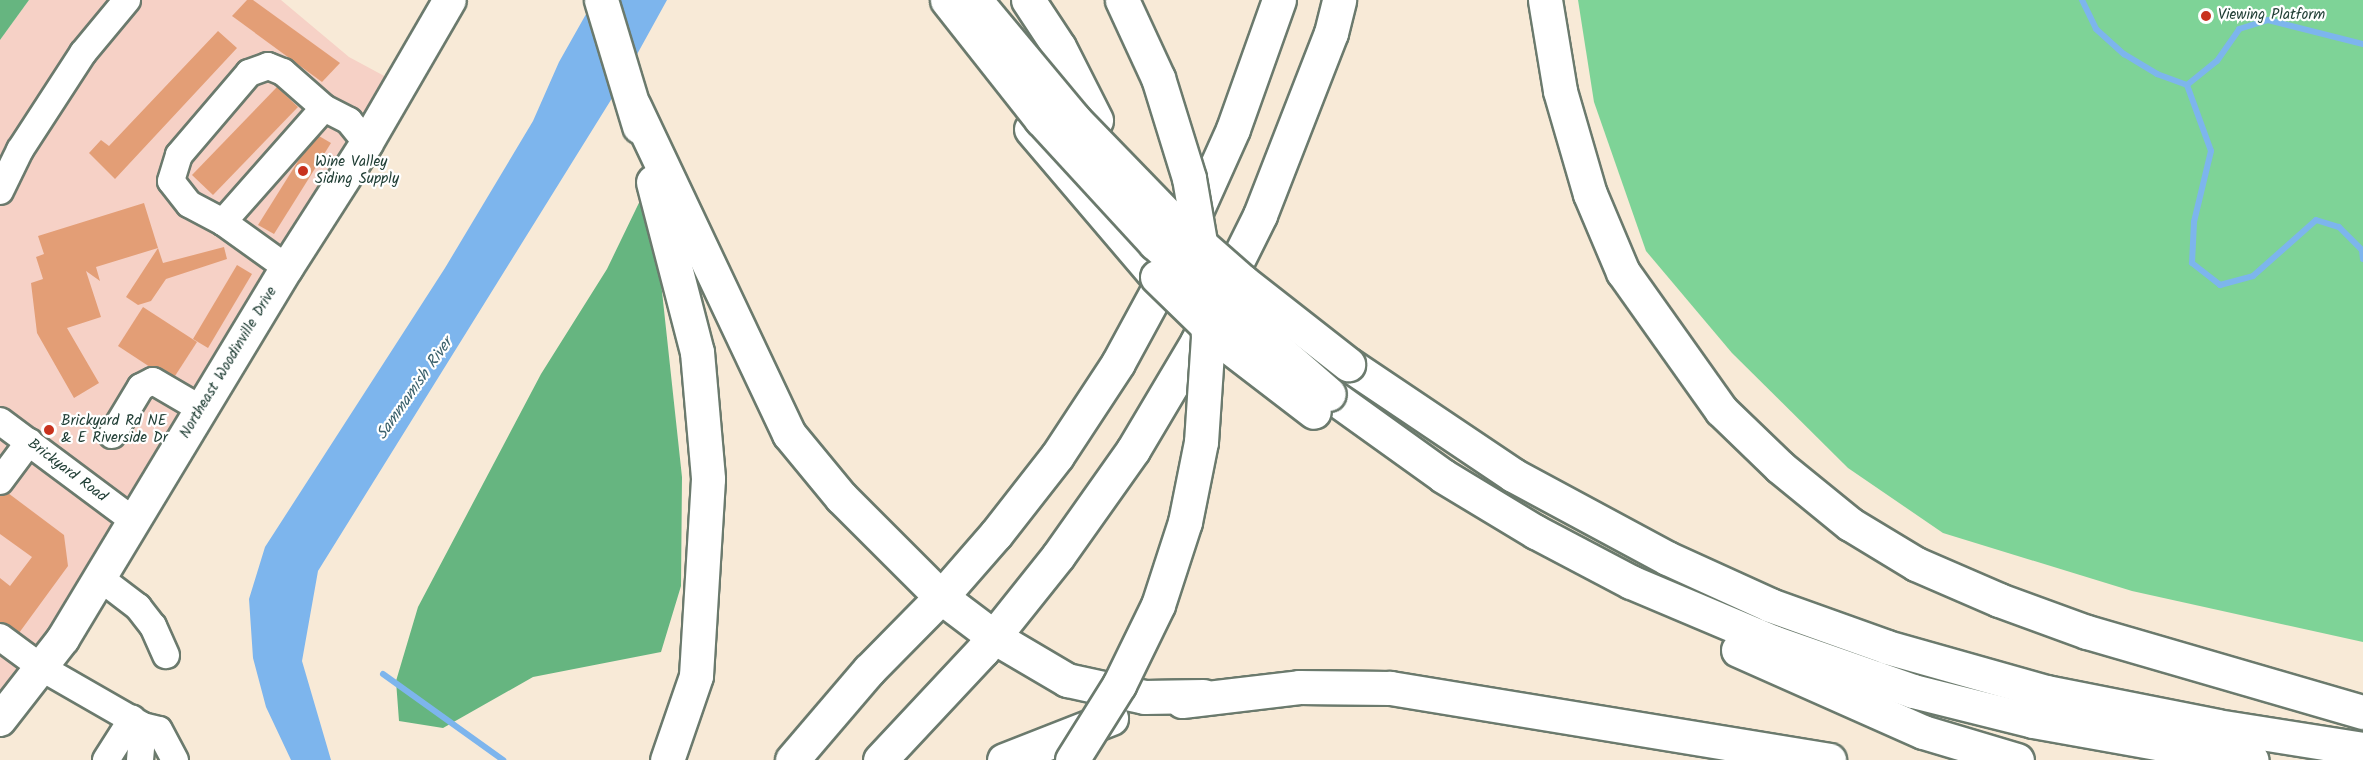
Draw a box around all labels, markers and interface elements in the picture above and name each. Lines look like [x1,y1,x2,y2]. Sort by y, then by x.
place label: Viewing Platform [2218,7,2325,25]
marker: Viewing Platform [2199,9,2213,23]
place label: Wine Valley Siding Supply [315,153,399,188]
marker: Wine Valley Siding Supply [296,164,310,178]
street label: Northeast Woodinville Drive [177,284,281,442]
water label: Sammamish River [373,334,457,444]
place label: Brickyard Rd NE & E Riverside Dr [61,412,168,447]
marker: Brickyard Rd NE & E Riverside Dr [42,423,56,437]
street label: Brickyard Road [24,435,110,507]

